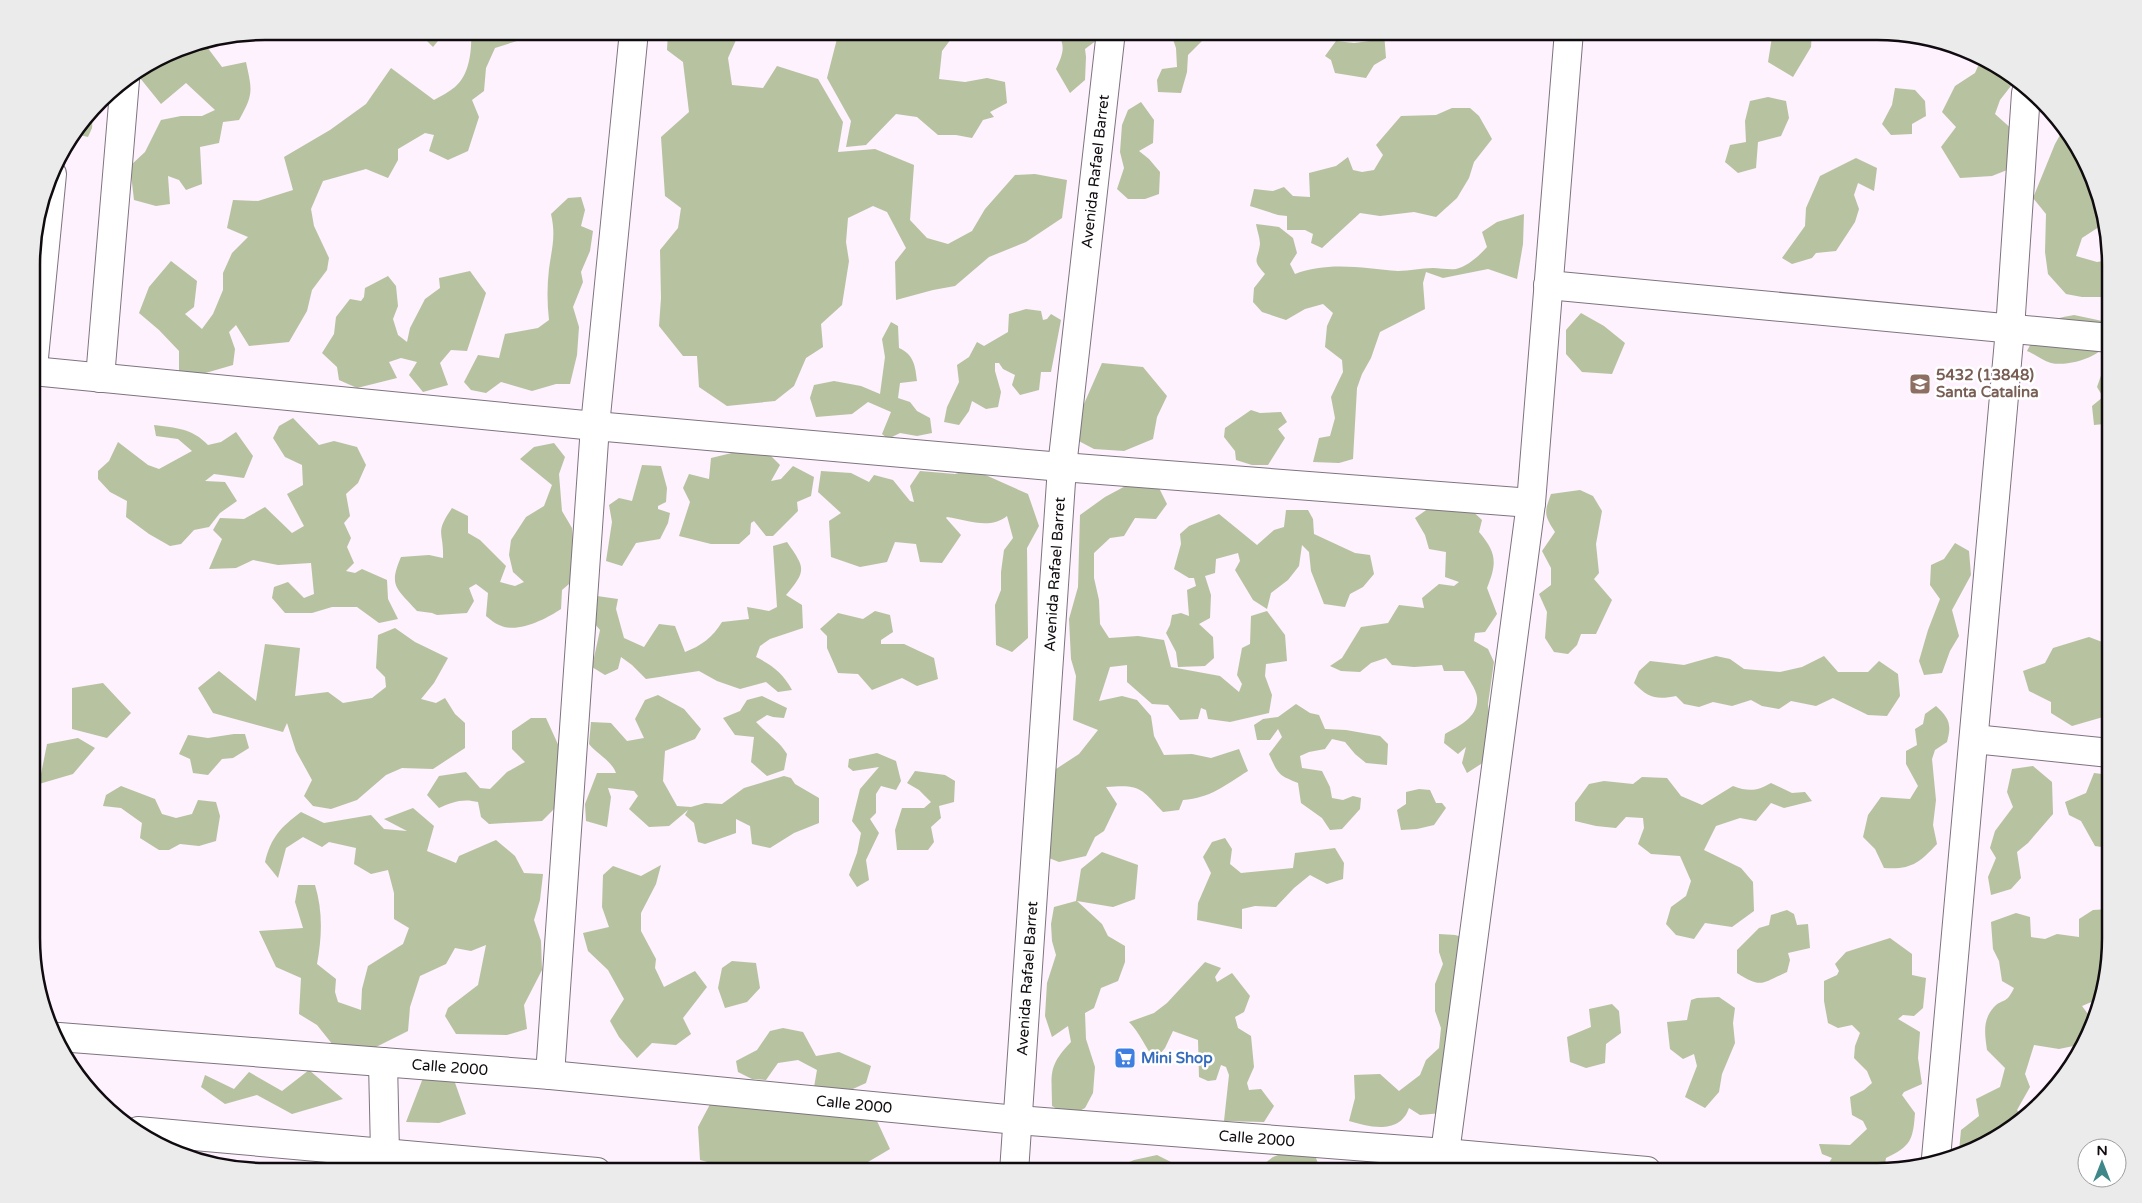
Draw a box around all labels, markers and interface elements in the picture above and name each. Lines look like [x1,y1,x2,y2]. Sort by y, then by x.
street label: Avenida Rafael Barret [1078,93,1113,250]
place label: 5432 (13848) Santa Catalina [1936,366,2039,401]
school or university icon: 5432 (13848) Santa Catalina [1908,372,1932,396]
street label: Avenida Rafael Barret [1040,496,1069,652]
street label: Avenida Rafael Barret [1013,900,1041,1056]
supermarket icon: Mini Shop [1113,1046,1137,1070]
place label: Mini Shop [1141,1049,1213,1068]
street label: Calle 2000 [411,1055,489,1079]
street label: Calle 2000 [815,1092,893,1117]
street label: Calle 2000 [1218,1127,1295,1150]
north arrow [2077,1138,2127,1188]
text: N [2096,1142,2108,1159]

